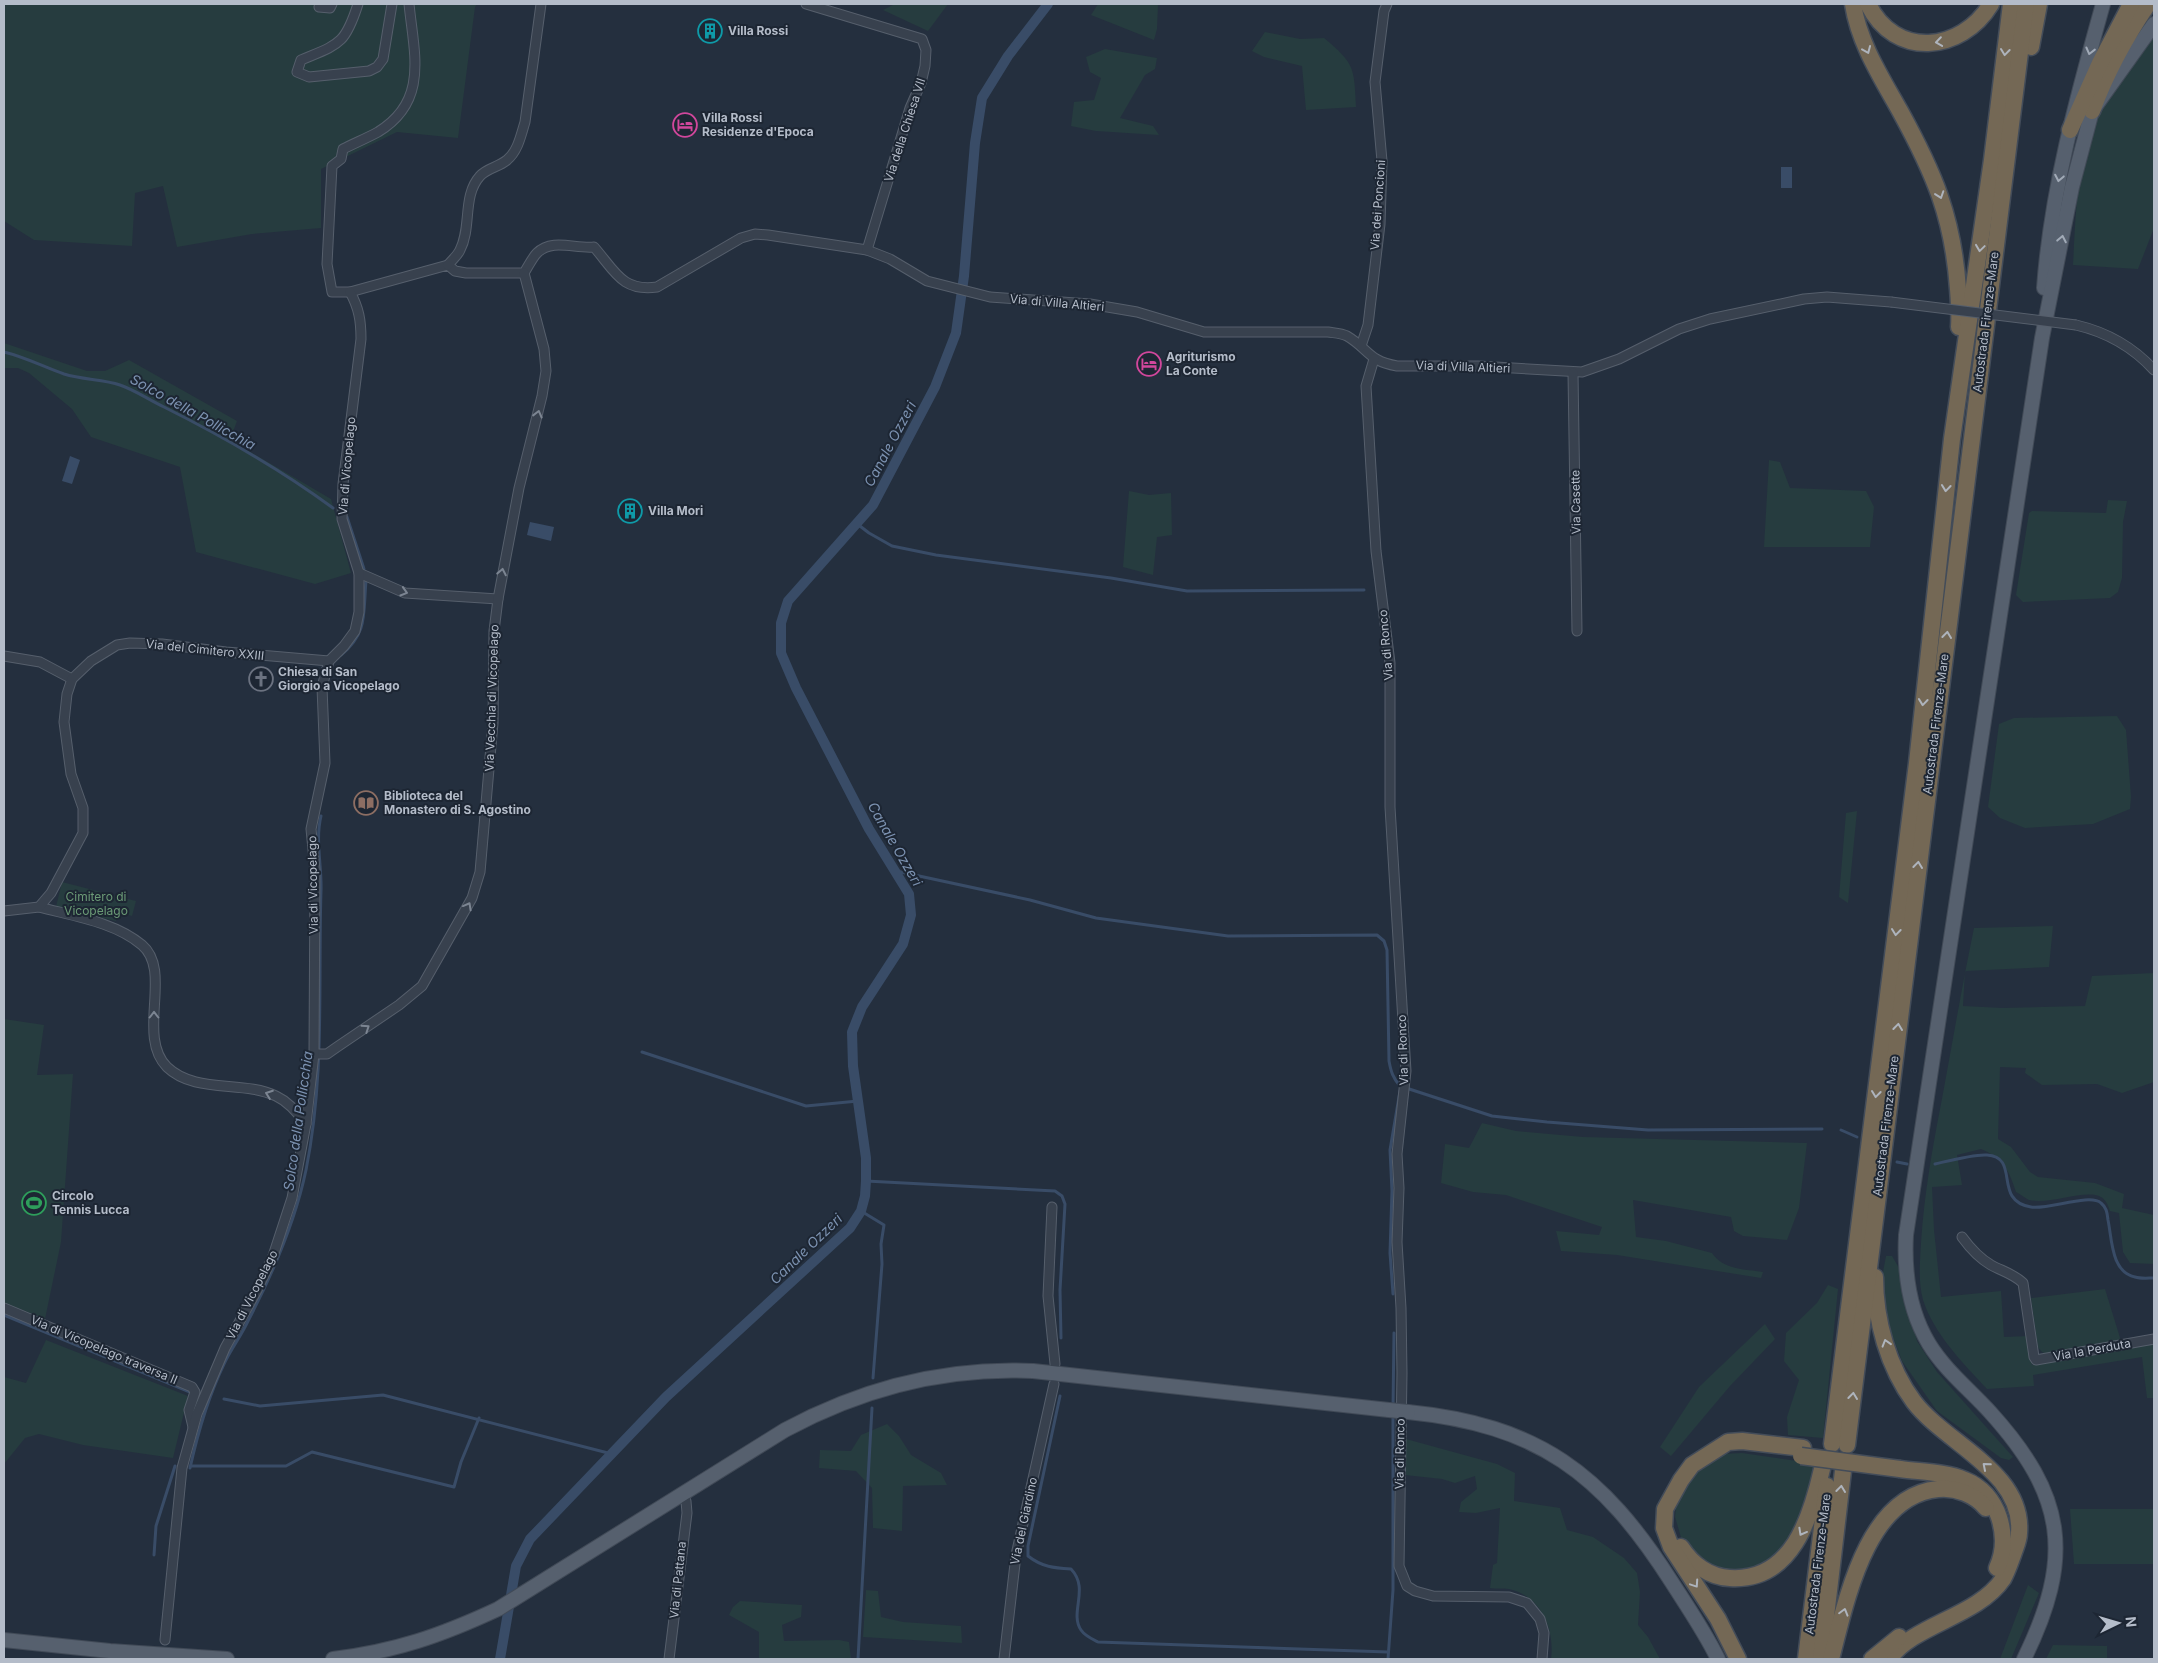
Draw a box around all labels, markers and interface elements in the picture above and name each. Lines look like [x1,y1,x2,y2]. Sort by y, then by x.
building icon: Villa Rossi [697,18,723,44]
place label: Villa Rossi [728,23,788,38]
one-way arrow [1935,36,1944,46]
one-way arrow [1861,45,1872,54]
one-way arrow [2085,46,2096,55]
one-way arrow [2000,48,2011,56]
street label: Via della Chiesa VII [881,76,928,184]
place label: Villa Rossi Residenze d'Epoca [702,110,814,139]
hotel icon: Villa Rossi Residenze d'Epoca [672,112,698,138]
street label: Via dei Poncioni [1367,159,1388,251]
one-way arrow [2055,173,2065,182]
one-way arrow [1934,191,1944,199]
one-way arrow [2056,235,2067,243]
one-way arrow [1975,244,1985,252]
street label: Autostrada Firenze-Mare [1969,251,2002,393]
street label: Via di Villa Altieri [1009,291,1105,314]
place label: Agriturismo La Conte [1166,349,1236,378]
hotel icon: Agriturismo La Conte [1136,351,1162,377]
street label: Via di Villa Altieri [1415,357,1511,376]
water label: Solco della Pollicchia [128,370,259,453]
water label: Canale Ozzeri [860,398,919,489]
one-way arrow [532,409,543,418]
street label: Via di Vicopelago [335,416,358,516]
street label: Via Casette [1567,470,1584,534]
one-way arrow [1941,484,1952,492]
building icon: Villa Mori [617,498,643,524]
place label: Villa Mori [648,503,703,518]
one-way arrow [496,567,506,576]
one-way arrow [399,586,408,596]
street label: Via di Ronco [1375,609,1396,681]
street label: Via Vecchia di Vicopelago [481,624,502,772]
one-way arrow [1941,630,1952,638]
street label: Via del Cimitero XXIII [145,636,265,663]
street label: Autostrada Firenze-Mare [1919,653,1952,795]
place label: Chiesa di San Giorgio a Vicopelago [278,664,400,693]
church icon: Chiesa di San Giorgio a Vicopelago [248,666,274,692]
one-way arrow [1918,698,1929,706]
place label: Biblioteca del Monastero di S. Agostino [384,788,531,817]
library icon: Biblioteca del Monastero di S. Agostino [353,790,379,816]
water label: Canale Ozzeri [865,799,927,889]
street label: Via di Vicopelago [304,836,321,934]
one-way arrow [1912,861,1923,869]
park label: Cimitero di Vicopelago [64,889,128,918]
one-way arrow [461,902,471,911]
one-way arrow [1891,928,1901,937]
one-way arrow [149,1010,159,1018]
street label: Via di Ronco [1394,1014,1411,1086]
one-way arrow [1892,1022,1903,1030]
one-way arrow [360,1025,370,1034]
water label: Solco della Pollicchia [279,1050,316,1192]
street label: Autostrada Firenze-Mare [1869,1055,1902,1197]
one-way arrow [265,1089,274,1099]
one-way arrow [1871,1089,1881,1098]
place label: Circolo Tennis Lucca [52,1188,129,1217]
sports icon: Circolo Tennis Lucca [21,1190,47,1216]
water label: Canale Ozzeri [766,1209,846,1287]
street label: Via di Vicopelago [222,1247,281,1342]
street label: Via di Vicopelago traversa II [29,1312,180,1387]
street label: Via la Perduta [2052,1335,2132,1364]
one-way arrow [1881,1339,1891,1347]
one-way arrow [1847,1392,1858,1400]
street label: Via di Ronco [1391,1418,1408,1490]
one-way arrow [1982,1463,1991,1472]
street label: Via del Giardino [1007,1476,1040,1566]
one-way arrow [1835,1485,1846,1493]
street label: Autostrada Firenze-Mare [1801,1493,1834,1635]
one-way arrow [1798,1526,1808,1535]
street label: Via di Pattana [666,1541,689,1619]
one-way arrow [1689,1579,1698,1588]
north arrow [2093,1598,2143,1648]
one-way arrow [1838,1609,1848,1617]
text: N [2123,1616,2140,1628]

